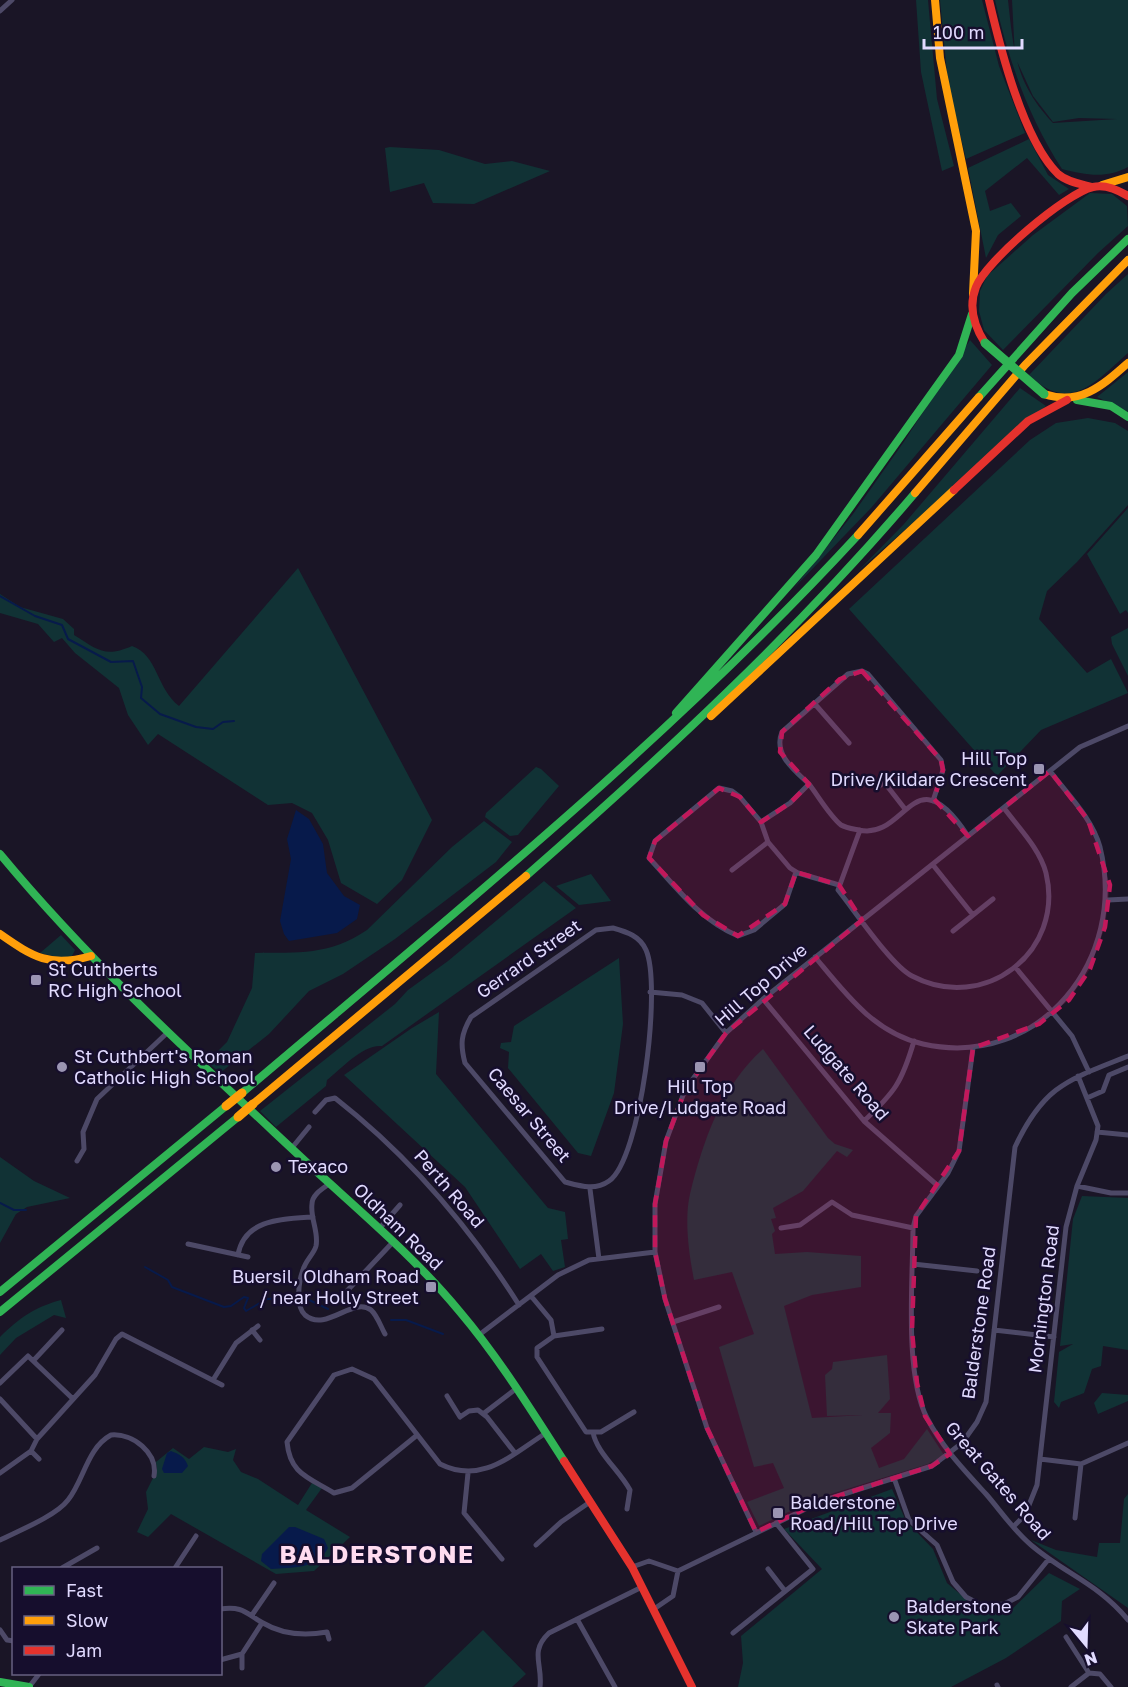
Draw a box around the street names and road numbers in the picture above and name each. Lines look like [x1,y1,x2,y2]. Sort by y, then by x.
street label: Gerrard Street [472,914,585,1002]
street label: Hill Top Drive [710,938,811,1030]
street label: Ludgate Road [799,1020,894,1125]
street label: Caesar Street [484,1062,576,1166]
street label: Perth Road [410,1145,490,1232]
street label: Oldham Road [349,1178,448,1274]
street label: Mornington Road [1023,1224,1063,1374]
street label: Balderstone Road [956,1245,1000,1401]
street label: Great Gates Road [941,1416,1056,1544]

